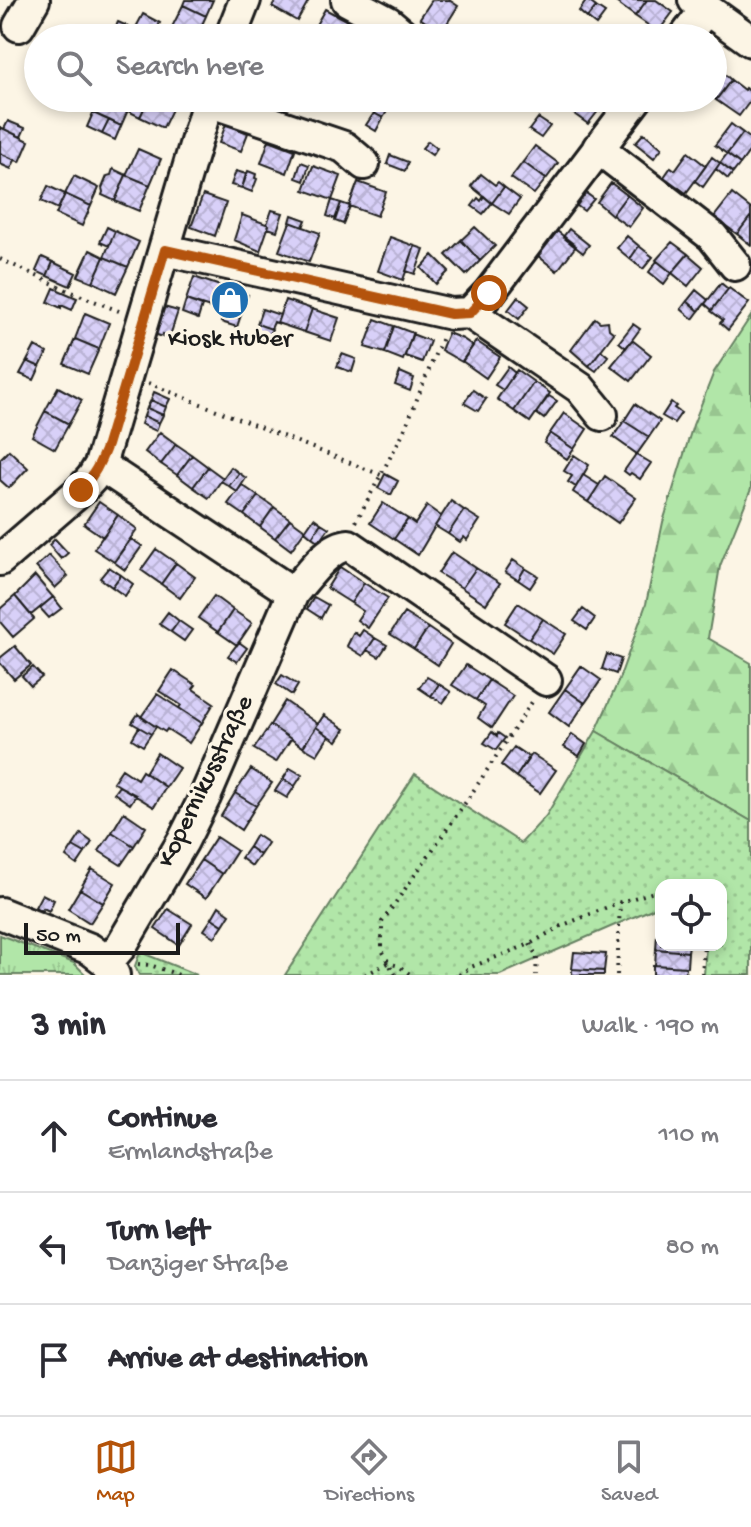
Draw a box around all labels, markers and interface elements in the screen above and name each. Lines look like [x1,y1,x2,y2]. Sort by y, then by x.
search box [24,24,727,112]
icon: search [52,46,96,90]
text: Search here [116,51,264,86]
route start [471,275,507,311]
shop icon: Kiosk Huber [209,279,251,321]
place label: Kiosk Huber [168,325,295,356]
route end [63,472,99,508]
street label: Kopernikusstraße [152,690,262,873]
map controls [655,879,727,951]
button: locate [655,879,727,951]
scale bar [24,919,180,955]
text: 50 m [36,924,81,950]
text: 3 min [32,1007,105,1047]
text: Walk · 190 m [582,1012,719,1043]
text: Continue [108,1103,217,1138]
icon: ahead [32,1114,76,1158]
text: 110 m [659,1121,719,1152]
text: Ermlandstraße [108,1138,273,1169]
text: Turn left [108,1215,209,1250]
icon: left [32,1226,76,1270]
text: 80 m [665,1233,719,1264]
text: Danziger Straße [108,1250,288,1281]
icon: arrive [32,1338,76,1382]
text: Arrive at destination [108,1343,368,1378]
tab: Map [94,1435,138,1509]
tab: Directions [325,1435,414,1509]
tab: Saved [601,1435,657,1509]

